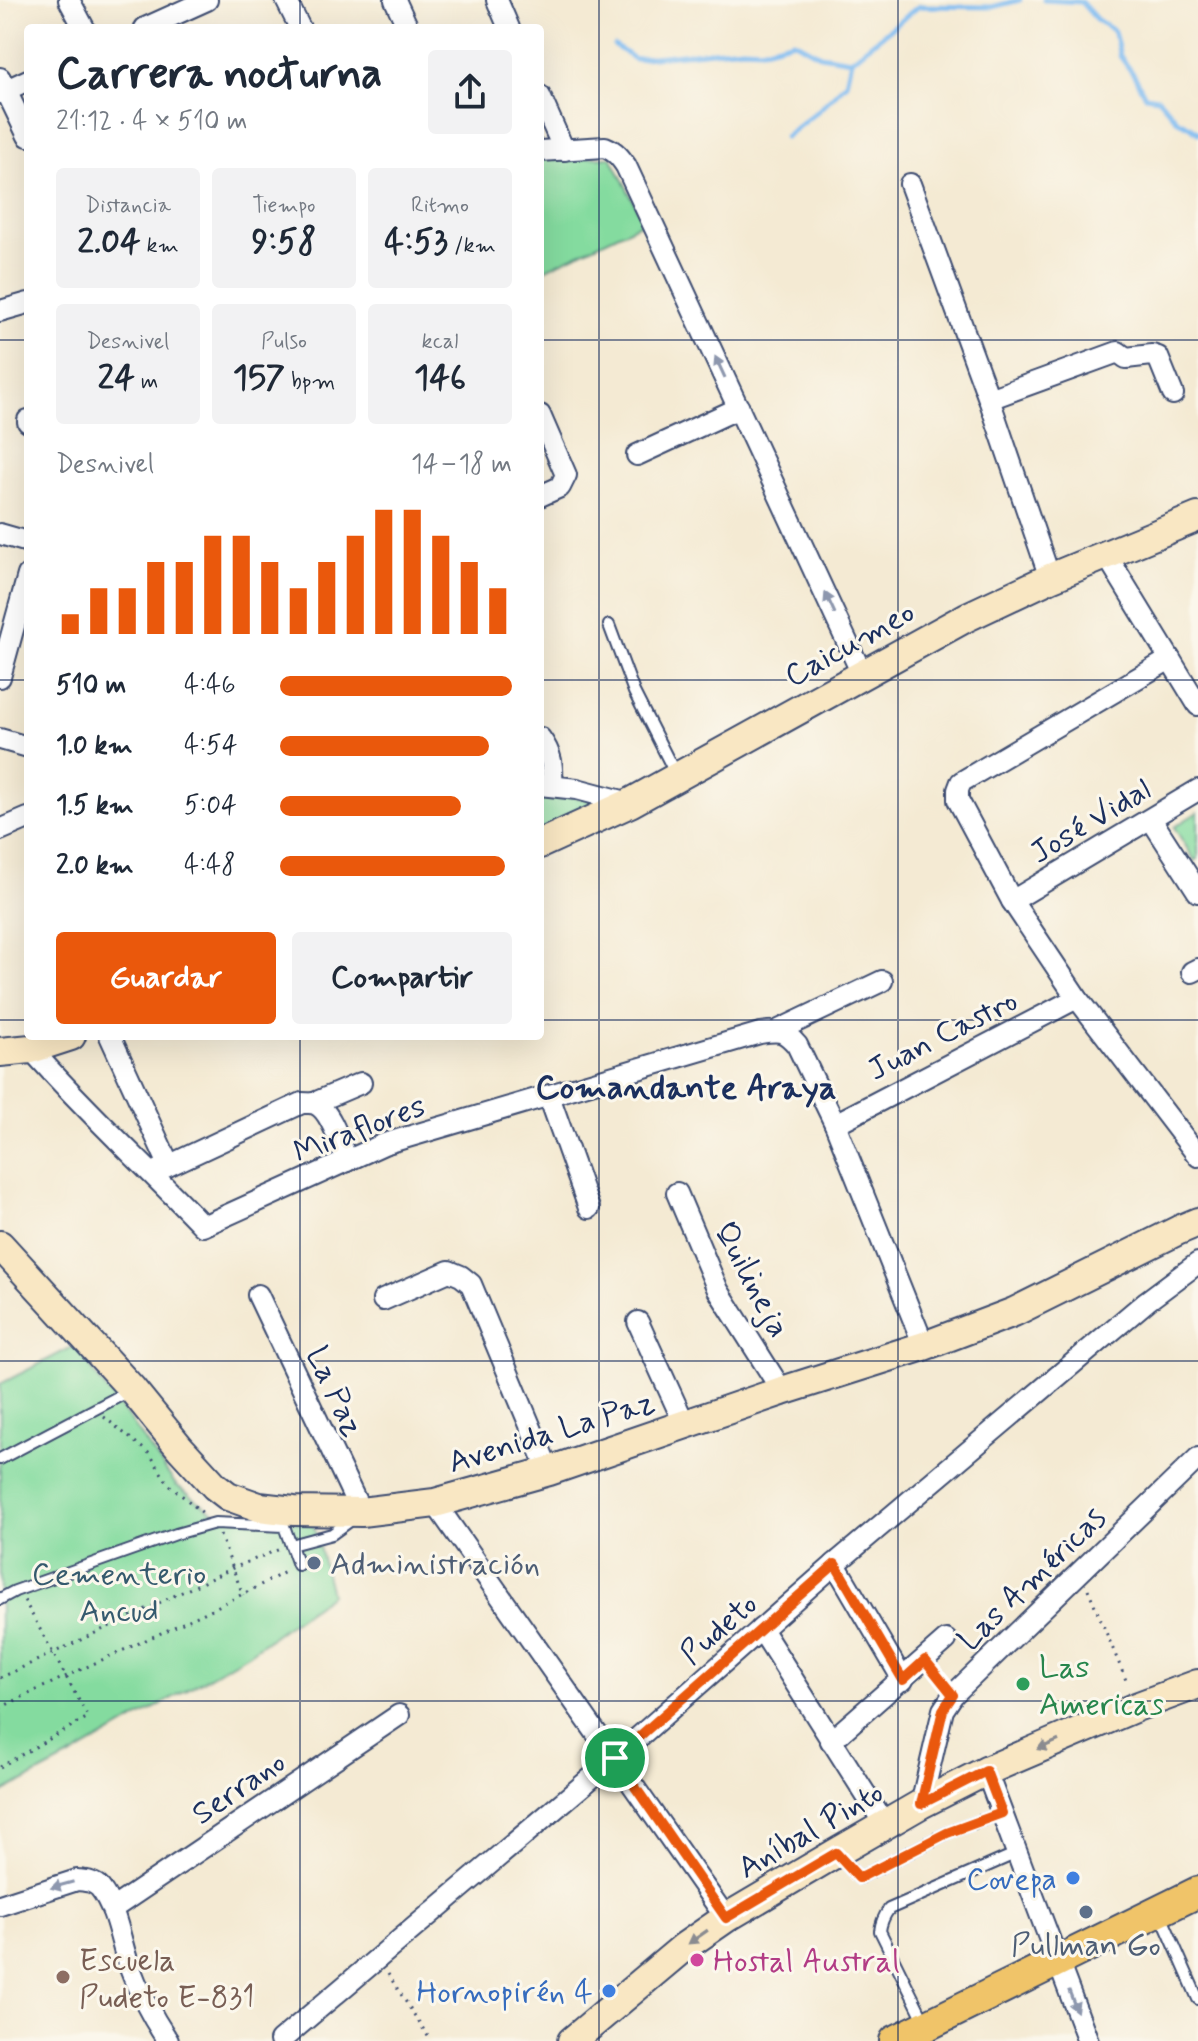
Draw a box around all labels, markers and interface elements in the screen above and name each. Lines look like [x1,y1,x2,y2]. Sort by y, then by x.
text: Carrera nocturna [56,46,382,104]
button: share [428,50,512,134]
text: 21:12 · 4 × 510 m [56,105,247,139]
text: Distancia [85,192,171,220]
text: Tiempo [252,192,316,220]
text: Ritmo [411,192,469,220]
text: 2.04 [77,220,141,265]
text: 9:58 [252,220,316,265]
text: 4:53 [384,220,448,265]
text: km [141,232,179,260]
text: /km [448,232,496,260]
text: Desnivel [86,328,170,356]
text: Pulso [261,328,307,356]
text: kcal [422,328,458,356]
text: 24 [98,356,135,401]
text: 157 [233,356,285,401]
text: 146 [414,356,466,401]
one-way arrow [714,356,727,379]
text: m [135,368,158,396]
text: bpm [285,368,335,396]
text: Desnivel [56,448,154,482]
text: 14–18 m [411,448,512,482]
street label: Caicumeo [777,592,923,698]
one-way arrow [823,592,837,615]
text: 510 m [56,669,126,703]
text: 4:46 [184,669,236,703]
text: 1.0 km [56,729,133,763]
text: 4:54 [184,729,237,763]
street label: José Vidal [1023,769,1159,874]
text: 1.5 km [56,789,134,823]
text: 5:04 [184,789,237,823]
text: 2.0 km [56,849,134,883]
text: 4:48 [184,849,235,883]
button: Guardar [56,932,276,1024]
button: Compartir [292,932,512,1024]
street label: Juan Castro [861,980,1025,1091]
district label: Comandante Araya [536,1066,836,1111]
street label: Miraflores [288,1085,432,1174]
street label: Quilineja [703,1215,799,1345]
street label: La Paz [295,1340,373,1444]
street label: Avenida La Paz [443,1382,660,1484]
street label: Las Américas [949,1498,1116,1661]
place label: Administración [330,1544,540,1586]
park label: Cementerio Ancud [32,1554,206,1633]
marker: Administración [305,1554,323,1572]
street label: Pudeto [672,1584,767,1675]
place label: Las Americas [1039,1647,1164,1726]
marker: Las Americas [1014,1675,1032,1693]
pin [581,1724,649,1792]
icon: arrive [593,1736,637,1780]
one-way arrow [1036,1738,1060,1751]
street label: Serrano [184,1742,294,1835]
street label: Aníbal Pinto [730,1772,892,1889]
place label: Covepa [966,1859,1057,1901]
marker: Covepa [1064,1869,1082,1887]
one-way arrow [50,1879,74,1892]
marker: Pullman Go [1077,1903,1095,1921]
place label: Pullman Go [1011,1925,1161,1967]
one-way arrow [688,1929,709,1944]
place label: Escuela Pudeto E-831 [79,1940,255,2019]
place label: Hostal Austral [713,1941,900,1983]
marker: Hostal Austral [688,1951,706,1969]
marker: Escuela Pudeto E-831 [54,1968,72,1986]
place label: Hornopirén 4 [416,1972,593,2014]
marker: Hornopirén 4 [600,1982,618,2000]
one-way arrow [1067,1989,1080,2013]

